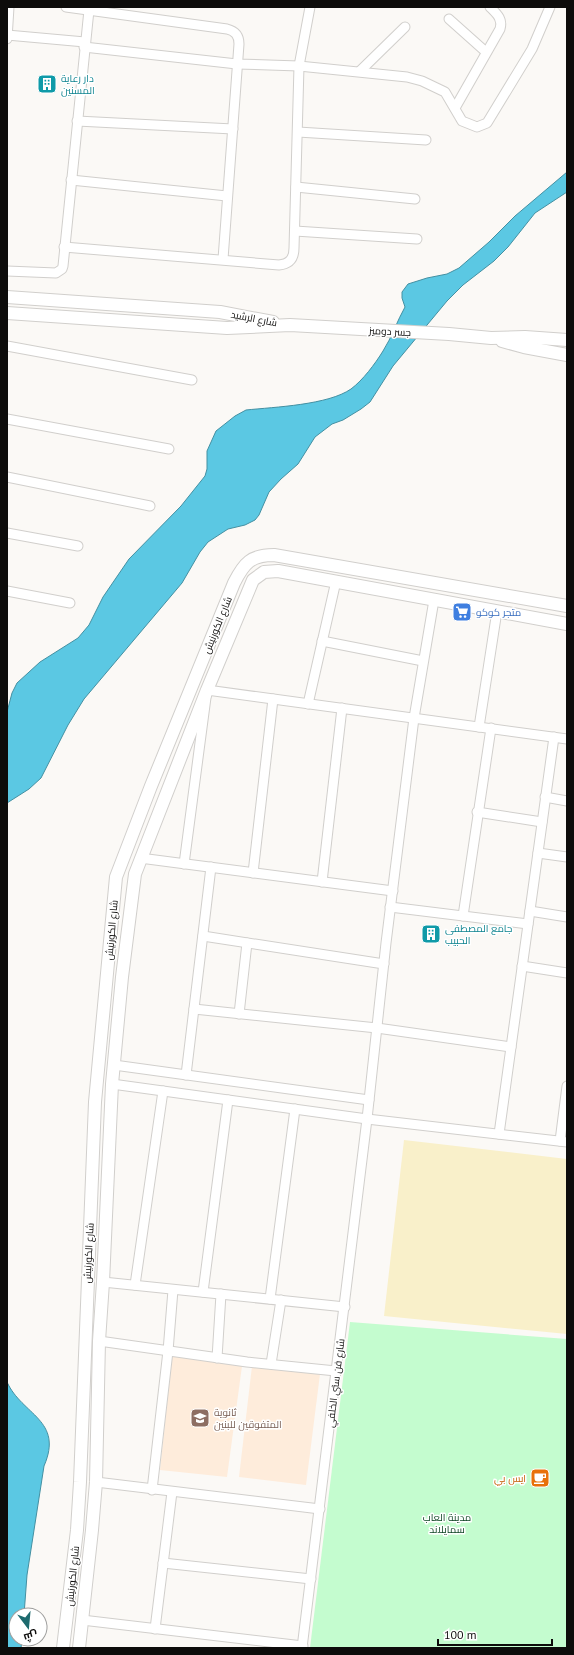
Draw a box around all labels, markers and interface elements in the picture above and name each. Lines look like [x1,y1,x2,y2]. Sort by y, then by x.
place label: دار رعاية المسنين [61,72,95,97]
building icon: دار رعاية المسنين [36,73,58,95]
street label: شارع الرشيد [230,308,278,329]
street label: جسر دوميز [368,324,411,339]
street label: شارع الكورنيش [200,595,235,656]
supermarket icon: متجر كوكو [451,601,473,623]
place label: متجر كوكو [476,606,521,619]
street label: شارع الكورنيش [102,899,121,961]
place label: جامع المصطفى الحبيب [445,922,512,947]
building icon: جامع المصطفى الحبيب [420,923,442,945]
street label: شارع الكورنيش [80,1222,97,1284]
street label: شارع فن ستي الخلفي [324,1338,348,1428]
place label: ثانوية المتفوقين للبنين [214,1406,282,1431]
school or university icon: ثانوية المتفوقين للبنين [189,1407,211,1429]
cafe icon: ايس بي [529,1467,551,1489]
place label: ايس بي [494,1472,526,1486]
park label: مدينة العاب سمايلاند [423,1511,471,1536]
street label: شارع الكورنيش [63,1545,82,1607]
north arrow [8,1607,48,1647]
scale bar [438,1621,552,1647]
text: 100 m [444,1627,477,1642]
text: ش [22,1628,39,1645]

